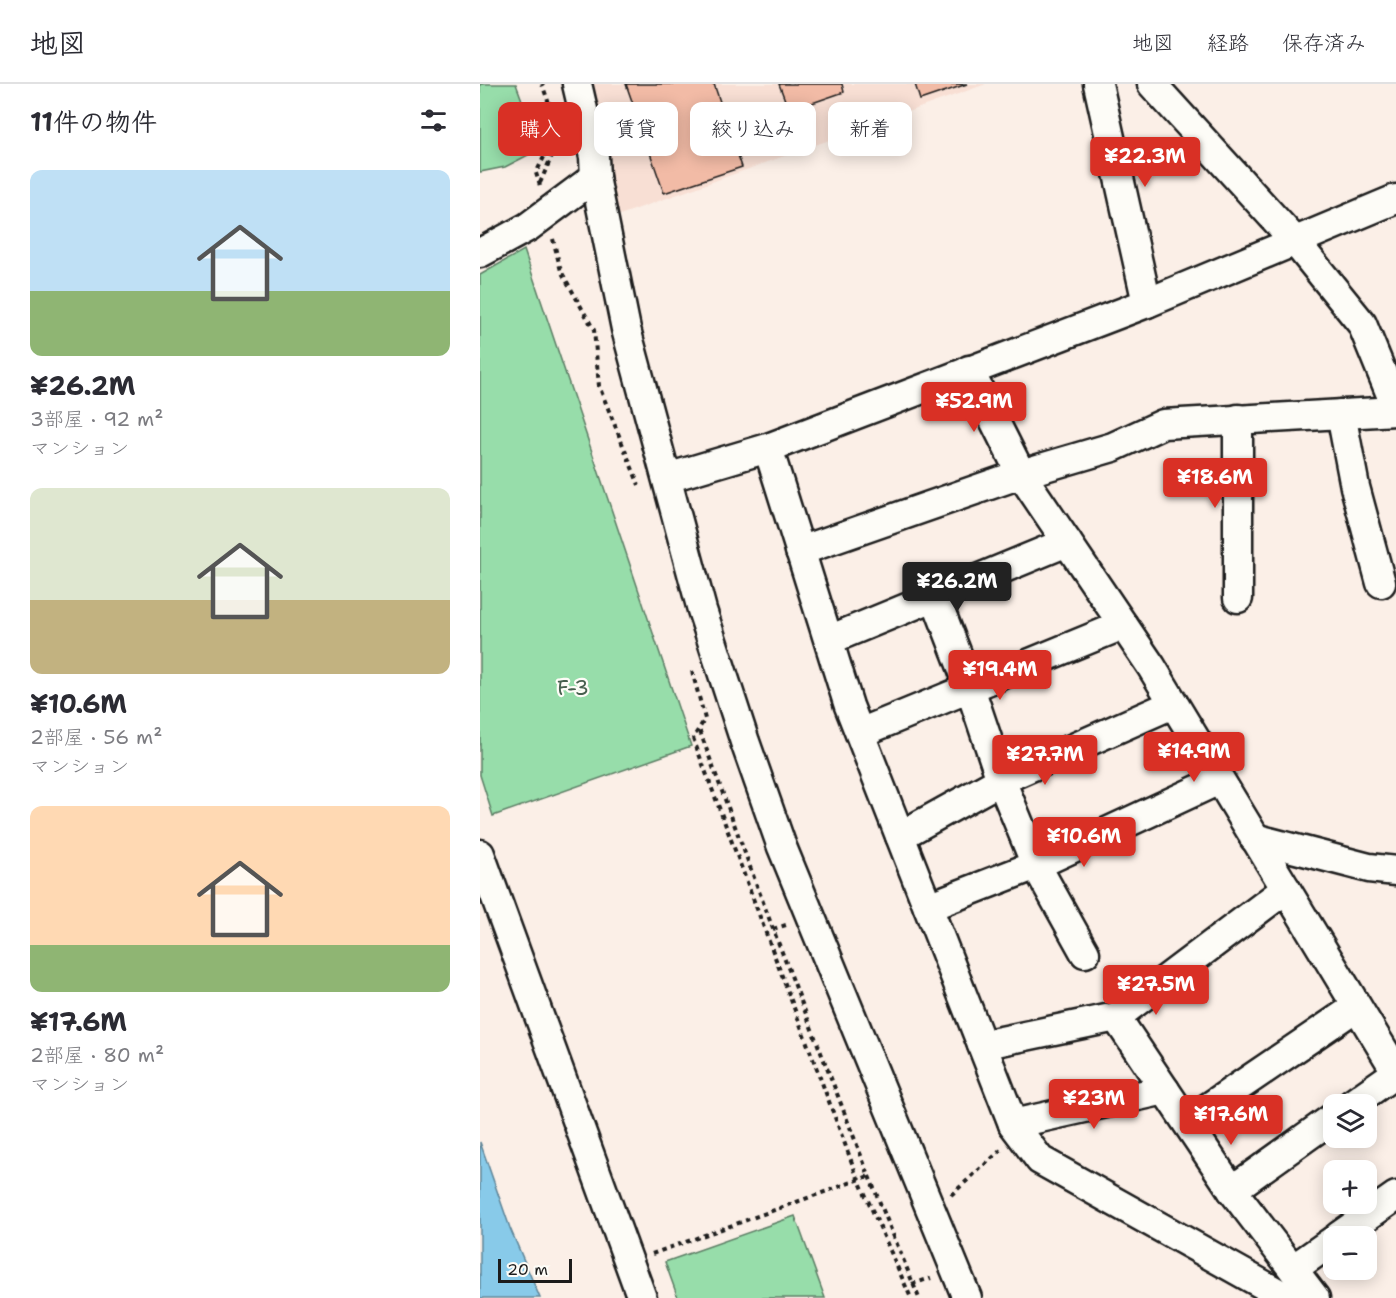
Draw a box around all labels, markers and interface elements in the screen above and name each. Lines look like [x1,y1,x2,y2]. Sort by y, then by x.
text: 地図 [30,24,86,62]
text: 地図 [1132,29,1174,57]
text: 経路 [1207,29,1249,57]
text: 保存済み [1282,29,1366,57]
chip: 購入 [498,102,582,156]
chip: 賃貸 [594,102,678,156]
chip: 絞り込み [690,102,816,156]
chip: 新着 [828,102,912,156]
text: 11件の物件 [30,104,157,139]
icon: filters [417,104,450,137]
pin: ¥22.3M [1096,137,1194,188]
text: ¥22.3M [1104,143,1186,169]
icon: home [186,209,294,317]
text: ¥26.2M [30,368,136,403]
pin: ¥52.9M [925,382,1023,433]
text: ¥52.9M [935,388,1013,414]
text: 3部屋 · 92 m² [30,406,164,432]
text: マンション [30,435,129,461]
pin: ¥18.6M [1166,458,1264,509]
text: ¥18.6M [1177,464,1253,490]
icon: home [186,527,294,635]
pin: ¥26.2M [908,562,1006,613]
text: ¥26.2M [916,568,998,594]
pin: ¥19.4M [951,650,1049,701]
text: ¥19.4M [962,656,1038,682]
park label: F-3 [557,674,589,702]
text: ¥10.6M [30,686,127,721]
text: 2部屋 · 56 m² [30,724,162,750]
pin: ¥14.9M [1145,732,1243,783]
pin: ¥27.7M [996,735,1094,786]
text: ¥14.9M [1158,738,1230,764]
text: ¥27.7M [1006,741,1084,767]
text: マンション [30,753,129,779]
pin: ¥10.6M [1035,817,1133,868]
text: ¥10.6M [1047,823,1121,849]
icon: home [186,845,294,953]
pin: ¥27.5M [1107,965,1205,1016]
text: ¥27.5M [1117,971,1195,997]
text: ¥17.6M [30,1004,127,1039]
text: 2部屋 · 80 m² [30,1042,164,1068]
text: マンション [30,1071,129,1097]
pin: ¥23M [1058,1079,1130,1130]
text: ¥23M [1063,1085,1125,1111]
map controls [1323,1094,1377,1280]
button: layers [1323,1094,1377,1148]
pin: ¥17.6M [1182,1095,1280,1146]
text: ¥17.6M [1194,1101,1268,1127]
button: + [1323,1160,1377,1214]
button: − [1323,1226,1377,1280]
scale bar [498,1256,572,1284]
text: 20 m [507,1259,548,1280]

